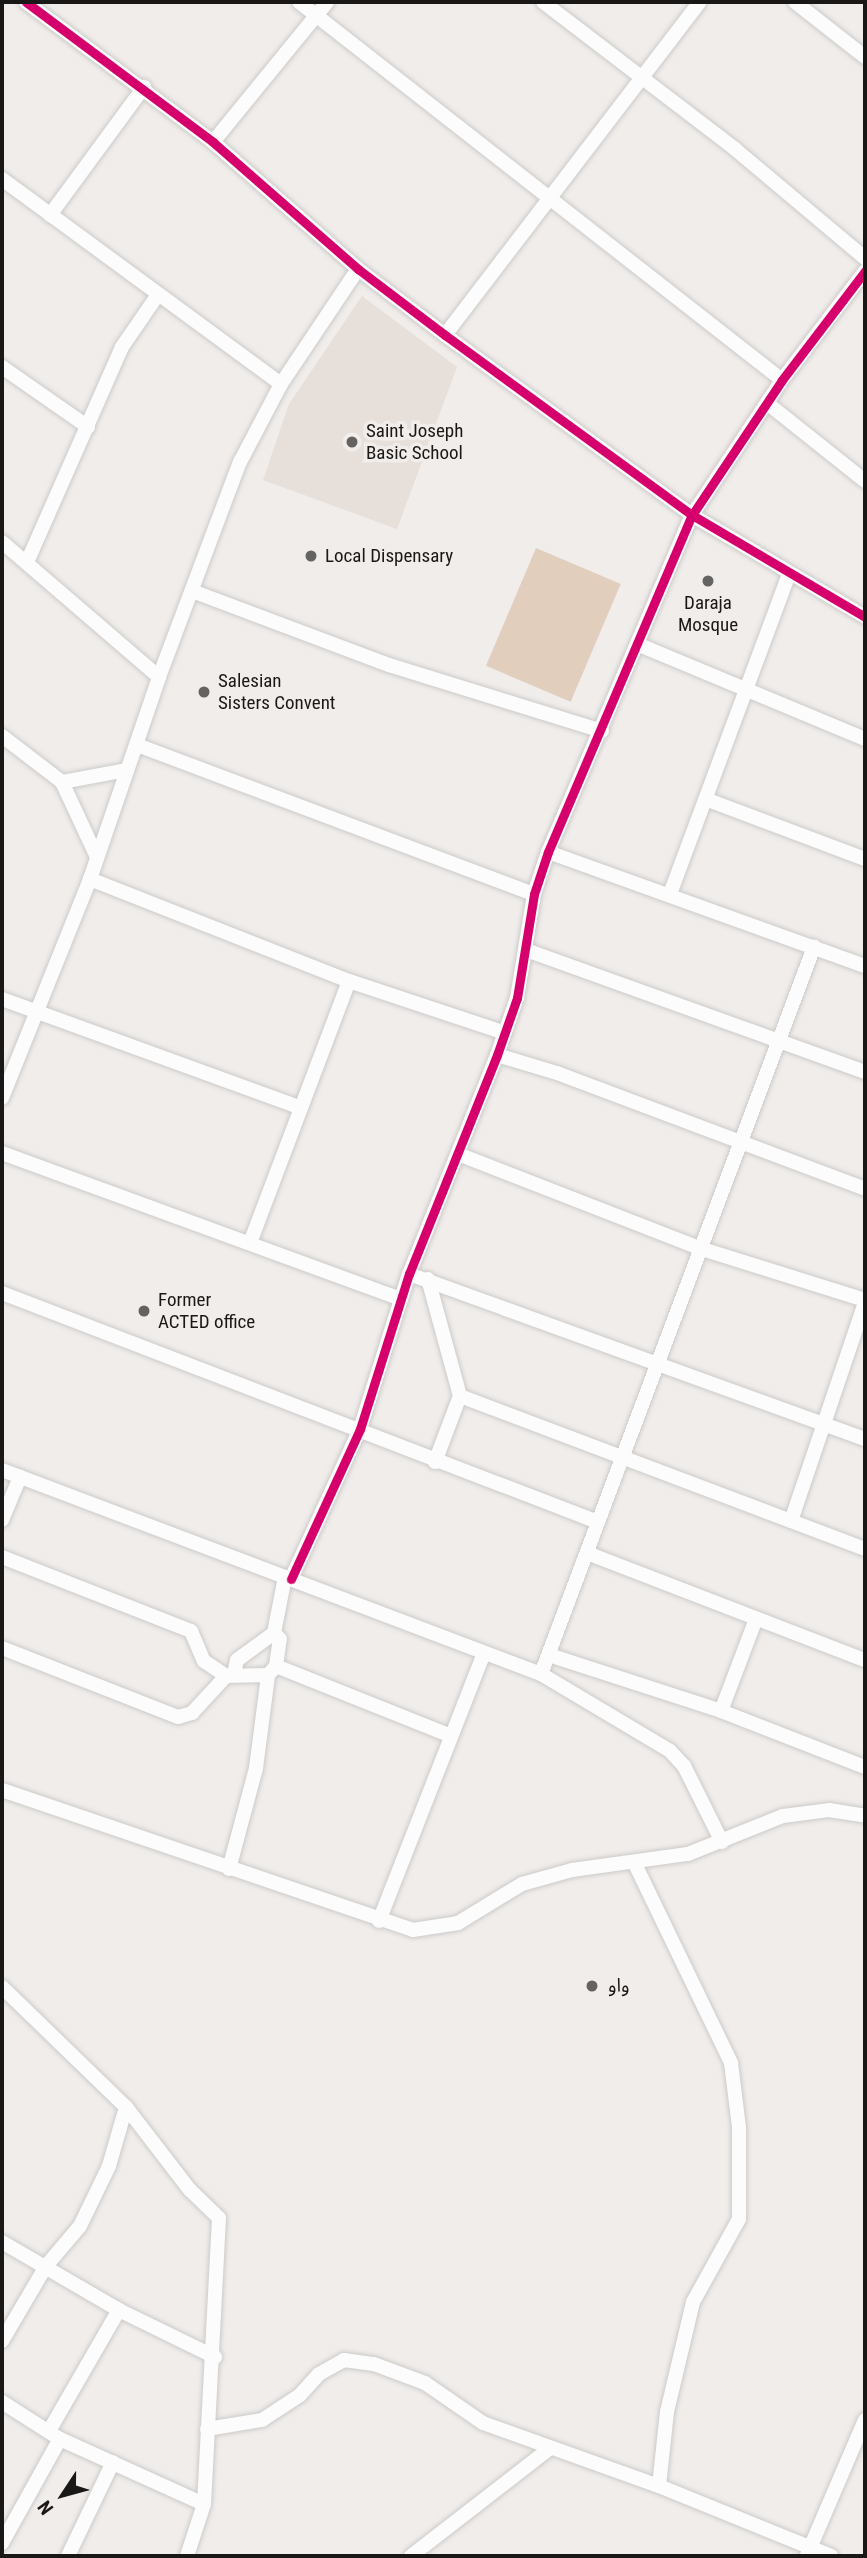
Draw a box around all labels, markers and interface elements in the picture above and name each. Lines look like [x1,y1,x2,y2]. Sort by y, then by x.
place label: Saint Joseph Basic School [366,420,463,464]
marker: Saint Joseph Basic School [344,434,360,450]
place label: Local Dispensary [325,545,453,567]
marker: Local Dispensary [303,548,319,564]
marker: Daraja Mosque [700,573,716,589]
place label: Daraja Mosque [678,592,738,636]
place label: Salesian Sisters Convent [218,670,335,714]
marker: Salesian Sisters Convent [196,684,212,700]
place label: Former ACTED office [158,1289,255,1333]
marker: Former ACTED office [136,1303,152,1319]
place label: واو [608,1975,630,1997]
marker: واو [582,1976,602,1996]
north arrow [28,2460,98,2530]
text: N [33,2496,58,2519]

